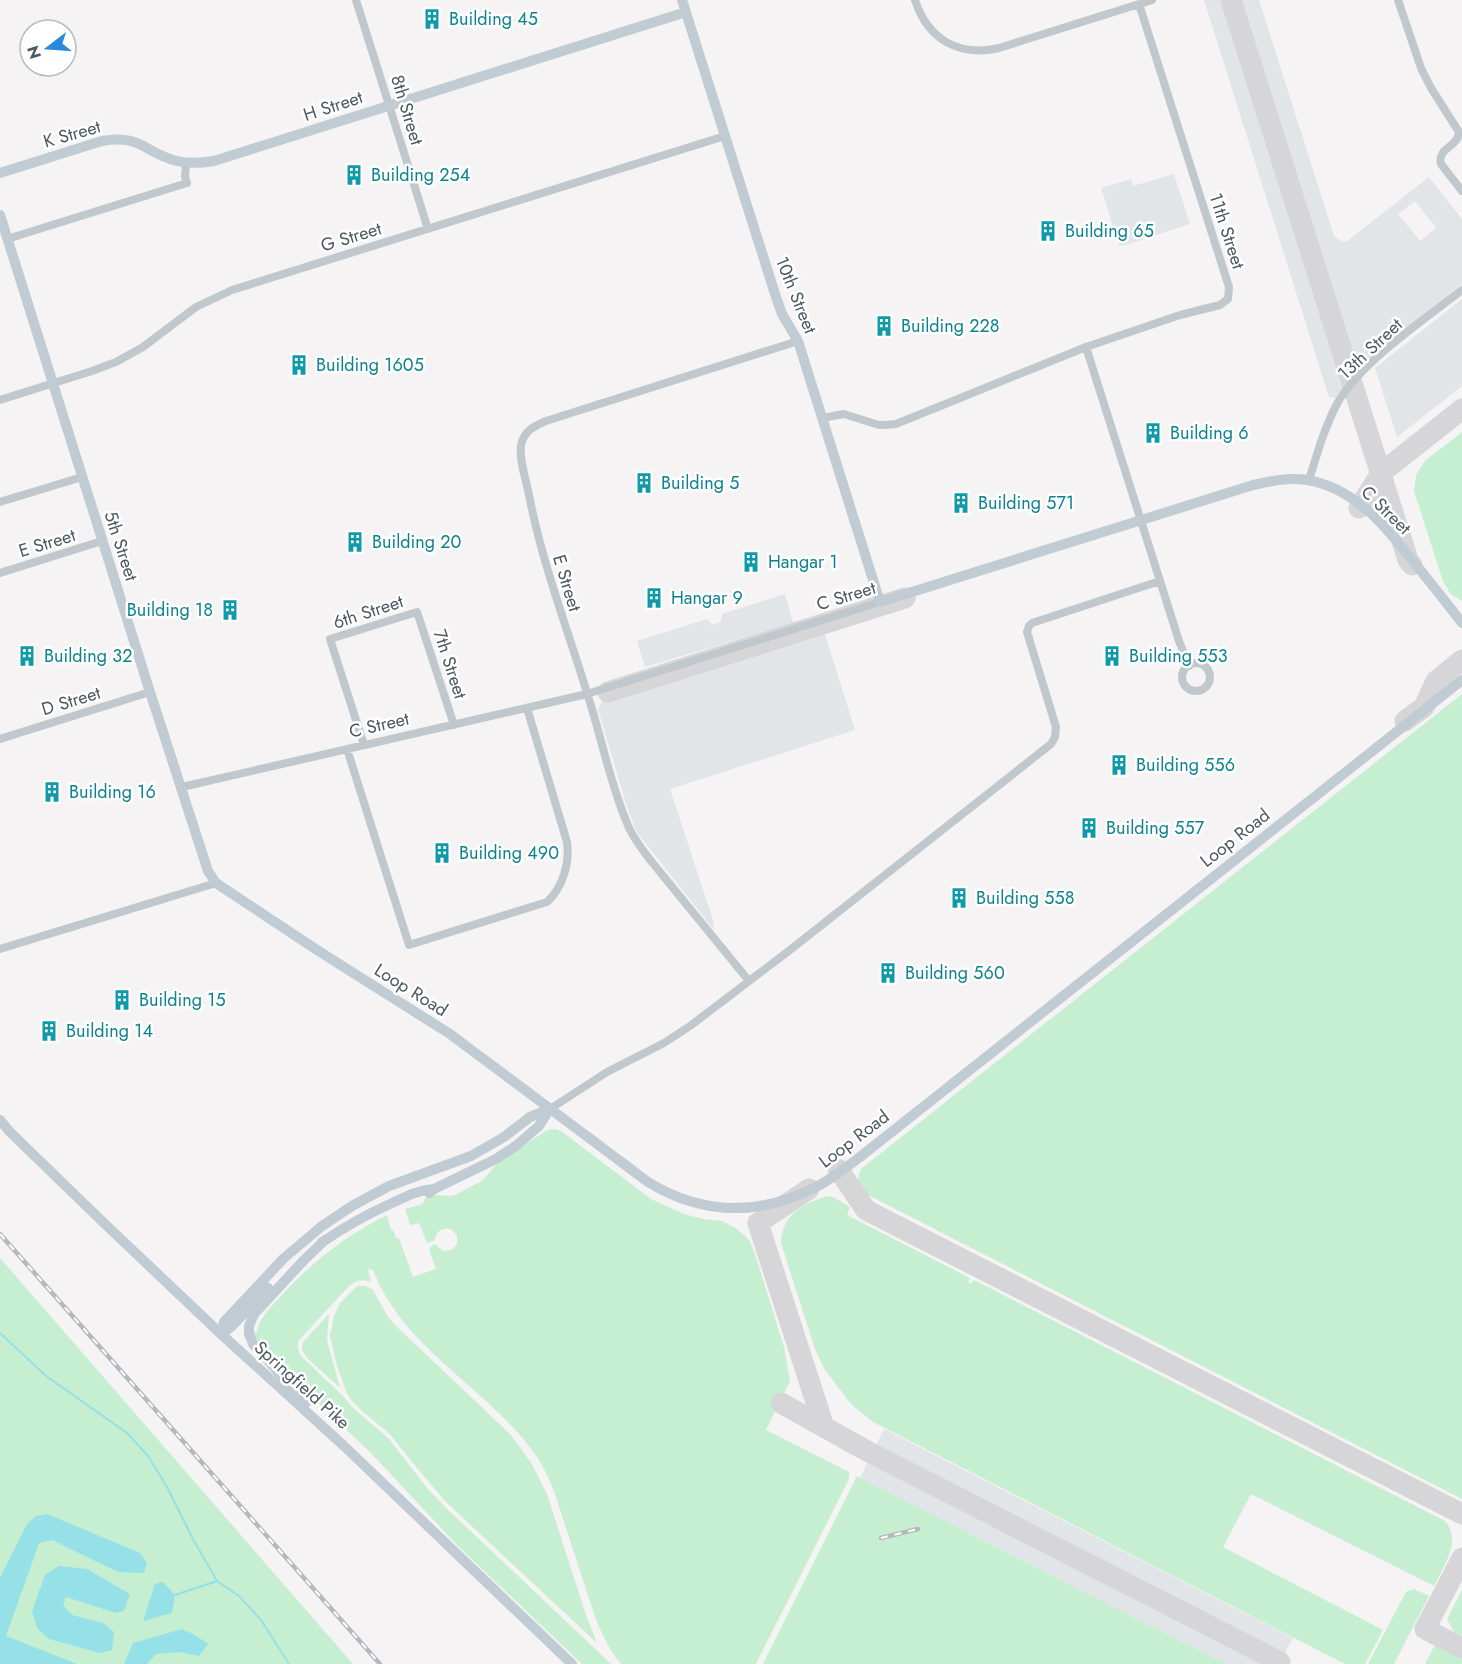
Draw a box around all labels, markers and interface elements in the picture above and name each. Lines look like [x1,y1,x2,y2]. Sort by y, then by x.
place label: Building 45 [449,6,538,32]
building icon: Building 45 [420,7,444,31]
north arrow [18,18,78,78]
text: N [21,43,47,62]
street label: 8th Street [384,72,430,149]
street label: H Street [300,84,367,128]
street label: K Street [40,113,104,155]
place label: Building 254 [371,162,470,188]
building icon: Building 254 [342,163,366,187]
street label: 11th Street [1203,190,1252,273]
street label: G Street [317,215,385,259]
place label: Building 65 [1065,218,1154,244]
building icon: Building 65 [1036,219,1060,243]
street label: 10th Street [769,253,823,338]
street label: 13th Street [1332,312,1409,386]
place label: Building 228 [901,313,1000,339]
building icon: Building 228 [872,314,896,338]
place label: Building 1605 [316,352,424,378]
building icon: Building 1605 [287,353,311,377]
place label: Building 6 [1170,420,1249,446]
building icon: Building 6 [1141,421,1165,445]
place label: Building 5 [661,470,740,496]
building icon: Building 5 [632,471,656,495]
street label: C Street [1355,480,1417,541]
place label: Building 571 [978,490,1074,516]
building icon: Building 571 [949,491,973,515]
street label: 5th Street [97,508,145,585]
street label: E Street [15,522,79,564]
place label: Building 20 [372,529,462,555]
building icon: Building 20 [343,530,367,554]
place label: Hangar 1 [768,549,838,575]
building icon: Hangar 1 [739,550,763,574]
street label: E Street [546,551,588,615]
street label: C Street [813,575,879,617]
place label: Hangar 9 [671,585,743,611]
building icon: Hangar 9 [642,586,666,610]
street label: 6th Street [330,588,407,636]
place label: Building 18 [127,597,213,623]
building icon: Building 18 [218,598,242,622]
street label: 7th Street [427,626,474,703]
place label: Building 32 [44,643,132,669]
place label: Building 553 [1129,643,1228,669]
building icon: Building 32 [15,644,39,668]
building icon: Building 553 [1100,644,1124,668]
street label: D Street [38,680,104,722]
street label: C Street [347,705,412,744]
place label: Building 556 [1136,752,1235,778]
building icon: Building 556 [1107,753,1131,777]
place label: Building 16 [69,779,156,805]
building icon: Building 16 [40,780,64,804]
street label: Loop Road [1195,802,1275,874]
place label: Building 557 [1106,815,1205,841]
building icon: Building 557 [1077,816,1101,840]
place label: Building 490 [459,840,559,866]
building icon: Building 490 [430,841,454,865]
place label: Building 558 [976,885,1075,911]
building icon: Building 558 [947,886,971,910]
street label: Loop Road [369,957,453,1023]
place label: Building 560 [905,960,1005,986]
building icon: Building 560 [876,961,900,985]
place label: Building 15 [139,987,226,1013]
building icon: Building 15 [110,988,134,1012]
place label: Building 14 [66,1018,153,1044]
building icon: Building 14 [37,1019,61,1043]
street label: Loop Road [813,1104,895,1174]
street label: Springfield Pike [248,1335,356,1435]

